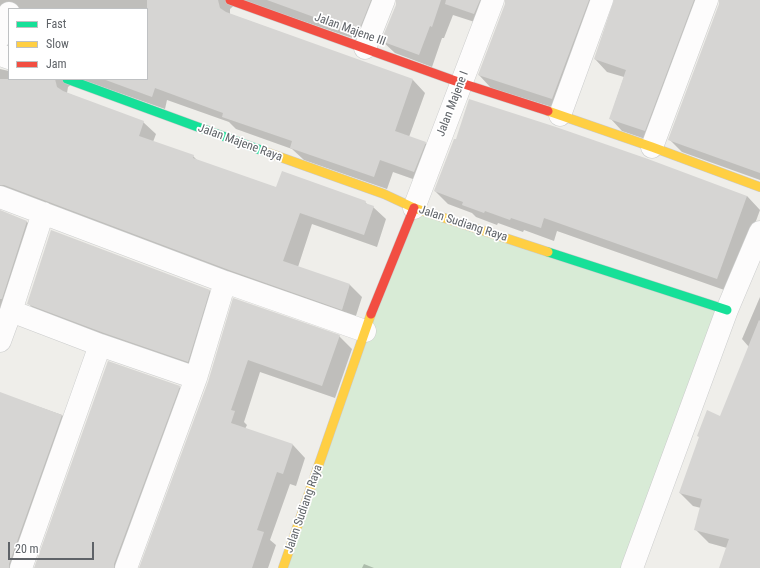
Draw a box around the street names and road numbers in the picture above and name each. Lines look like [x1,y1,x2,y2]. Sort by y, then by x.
street label: Jalan Majene III [312,10,388,50]
street label: Jalan Majene I [434,69,472,139]
street label: Jalan Majene Raya [196,121,284,165]
street label: Jalan Sudiang Raya [417,203,509,245]
street label: Jalan Sudiang Raya [282,463,326,555]

